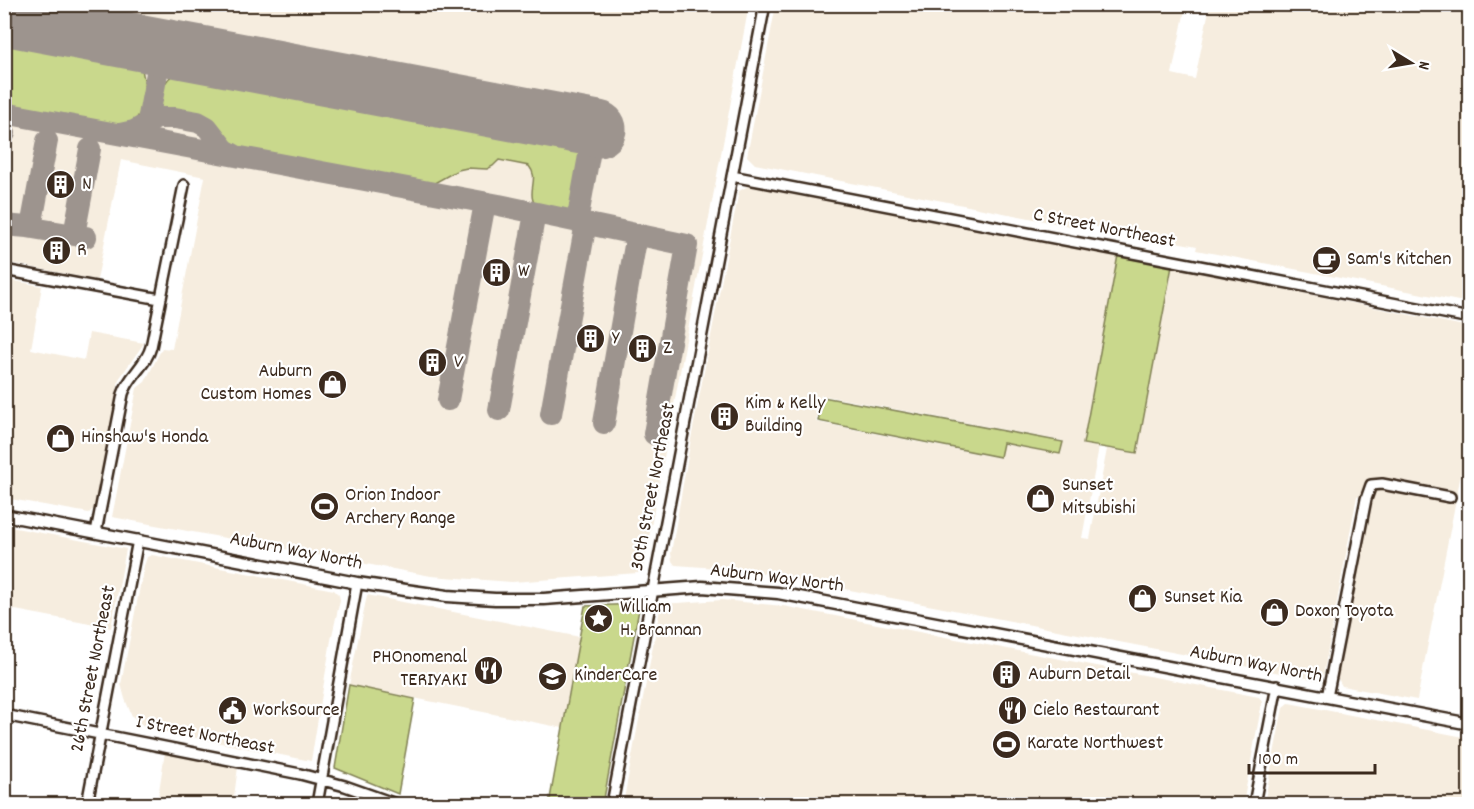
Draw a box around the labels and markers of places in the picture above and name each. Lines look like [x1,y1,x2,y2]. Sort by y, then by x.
building icon: N [45,169,77,201]
place label: N [82,171,92,199]
building icon: R [40,235,72,267]
place label: R [77,237,87,265]
cafe icon: Sam's Kitchen [1310,244,1342,276]
place label: Sam's Kitchen [1347,246,1451,274]
building icon: W [481,256,513,288]
place label: W [518,258,530,286]
building icon: Y [575,323,607,355]
place label: Y [612,325,620,353]
building icon: Z [626,333,658,365]
place label: Z [663,335,672,363]
building icon: V [417,347,449,379]
place label: V [454,349,464,377]
place label: Auburn Custom Homes [200,358,312,409]
shop icon: Auburn Custom Homes [317,368,349,400]
place label: Kim & Kelly Building [745,390,826,441]
building icon: Kim & Kelly Building [708,400,740,432]
shop icon: Hinshaw's Honda [44,422,76,454]
place label: Hinshaw's Honda [81,424,209,452]
place label: Sunset Mitsubishi [1062,472,1136,523]
place label: Orion Indoor Archery Range [345,482,456,533]
shop icon: Sunset Mitsubishi [1025,482,1057,514]
sports icon: Orion Indoor Archery Range [308,491,340,523]
shop icon: Sunset Kia [1127,582,1159,614]
place label: Sunset Kia [1164,584,1243,612]
place label: William H. Brannan [620,594,702,645]
shop icon: Doxon Toyota [1258,596,1290,628]
place label: Doxon Toyota [1295,598,1394,626]
place icon: William H. Brannan [583,603,615,635]
place label: PHOnomenal TERIYAKI [372,644,467,695]
restaurant icon: PHOnomenal TERIYAKI [472,654,504,686]
building icon: Auburn Detail [991,659,1023,691]
school or university icon: KinderCare [537,660,569,692]
place label: Auburn Detail [1028,661,1131,689]
place label: KinderCare [574,662,657,690]
public building icon: WorkSource [216,695,248,727]
restaurant icon: Cielo Restaurant [996,695,1028,727]
place label: WorkSource [253,697,340,725]
place label: Cielo Restaurant [1033,697,1159,725]
sports icon: Karate Northwest [990,728,1022,760]
place label: Karate Northwest [1027,730,1163,758]

